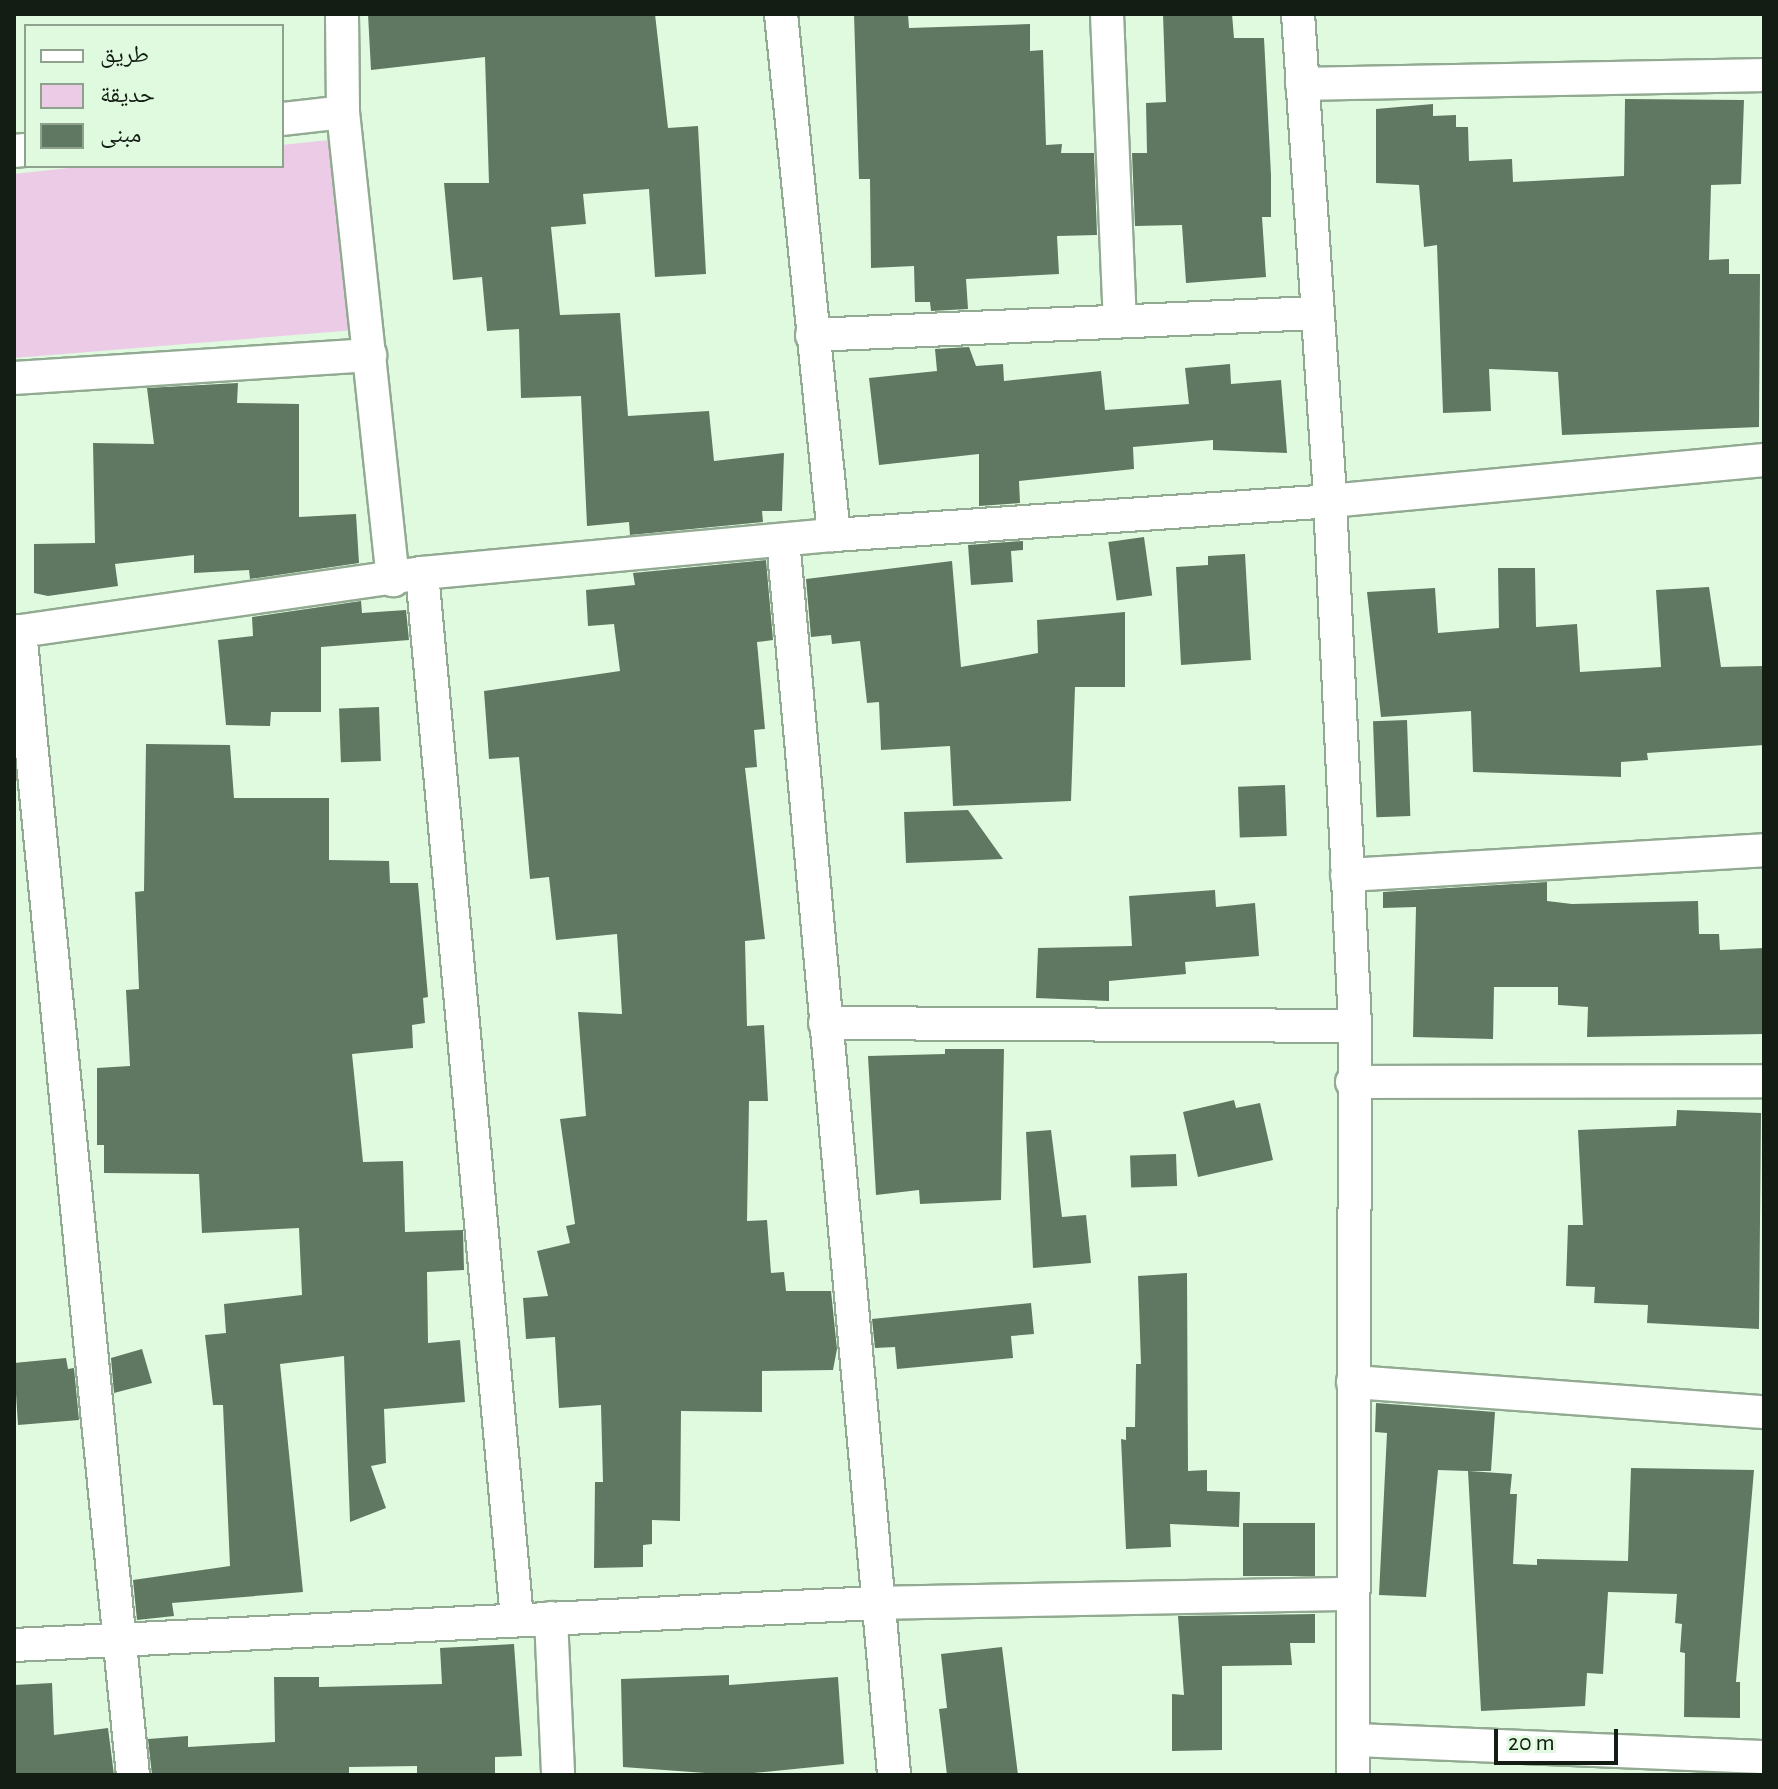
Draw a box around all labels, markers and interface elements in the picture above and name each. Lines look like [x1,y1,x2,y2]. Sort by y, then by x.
legend [24,24,284,168]
text: طريق [100,43,149,67]
text: حديقة [100,83,155,107]
text: مبنى [100,123,141,147]
scale bar [1498,1713,1622,1763]
text: 20 m [1508,1731,1555,1755]

